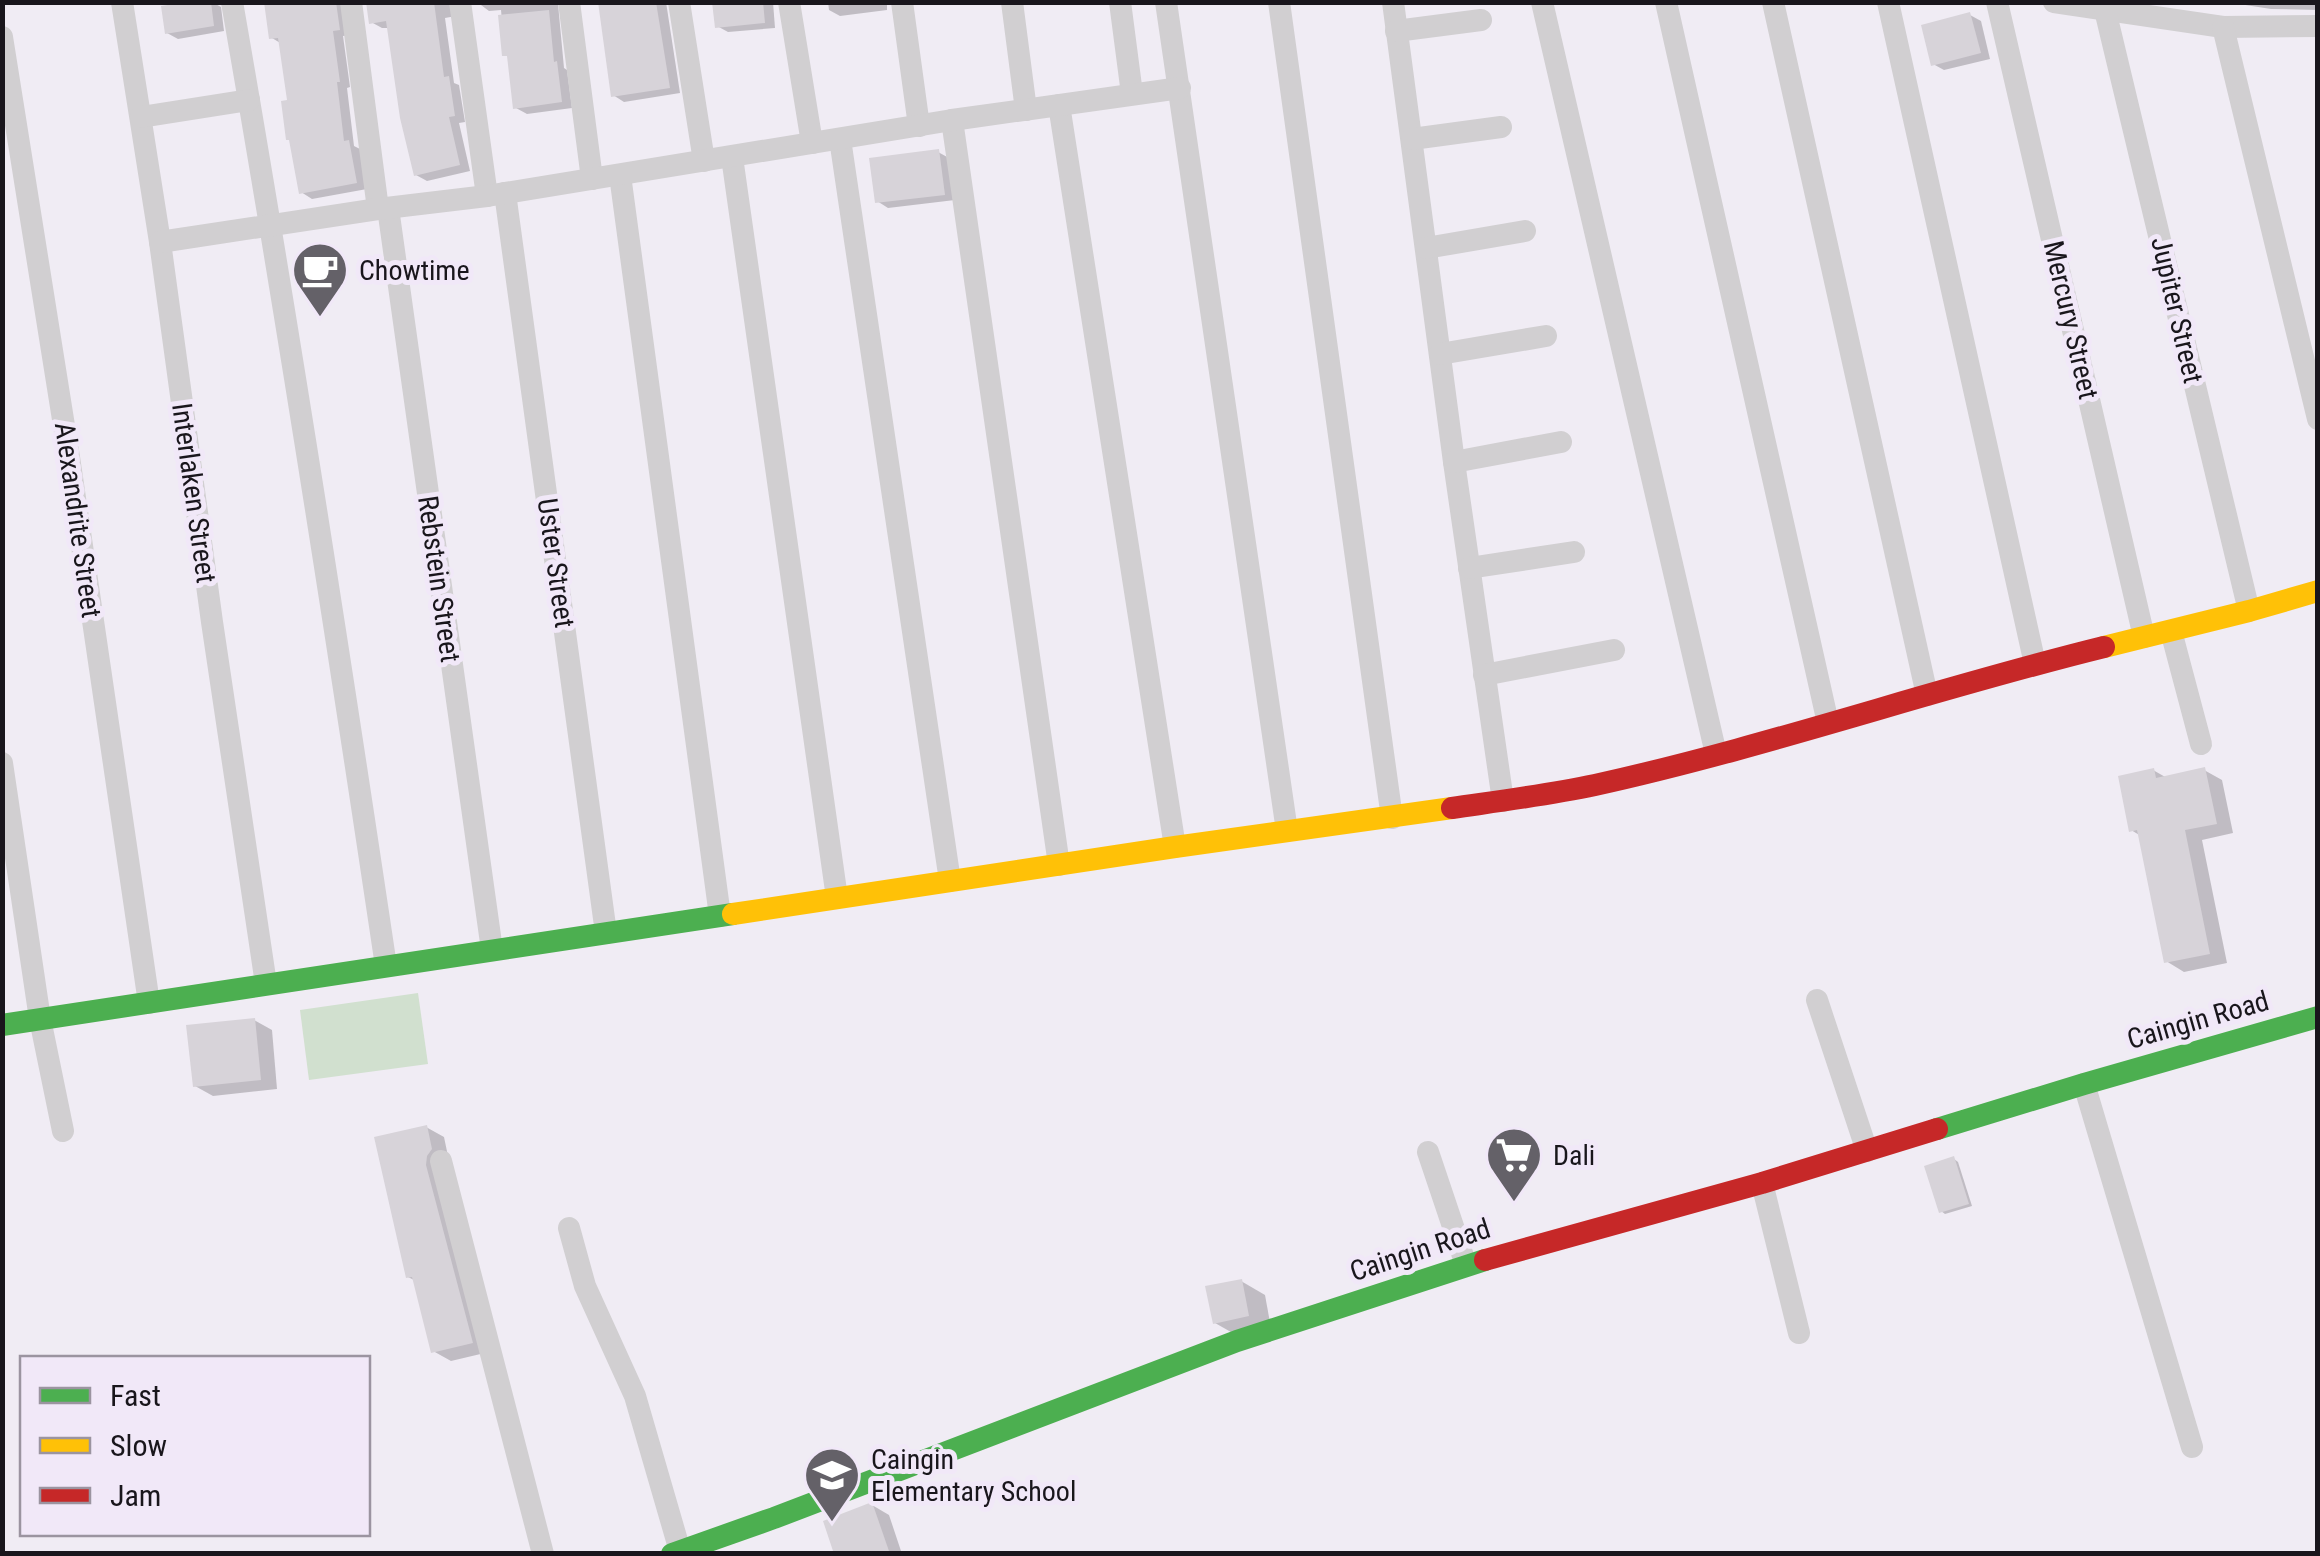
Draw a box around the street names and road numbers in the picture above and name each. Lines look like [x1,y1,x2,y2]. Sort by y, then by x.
street label: Jupiter Street [2144,234,2210,386]
street label: Mercury Street [2037,238,2105,402]
street label: Interlaken Street [165,401,223,585]
street label: Alexandrite Street [48,420,108,620]
street label: Rebstein Street [411,494,467,664]
street label: Uster Street [531,496,581,630]
street label: Caingin Road [2123,984,2273,1056]
street label: Caingin Road [1346,1212,1494,1288]

